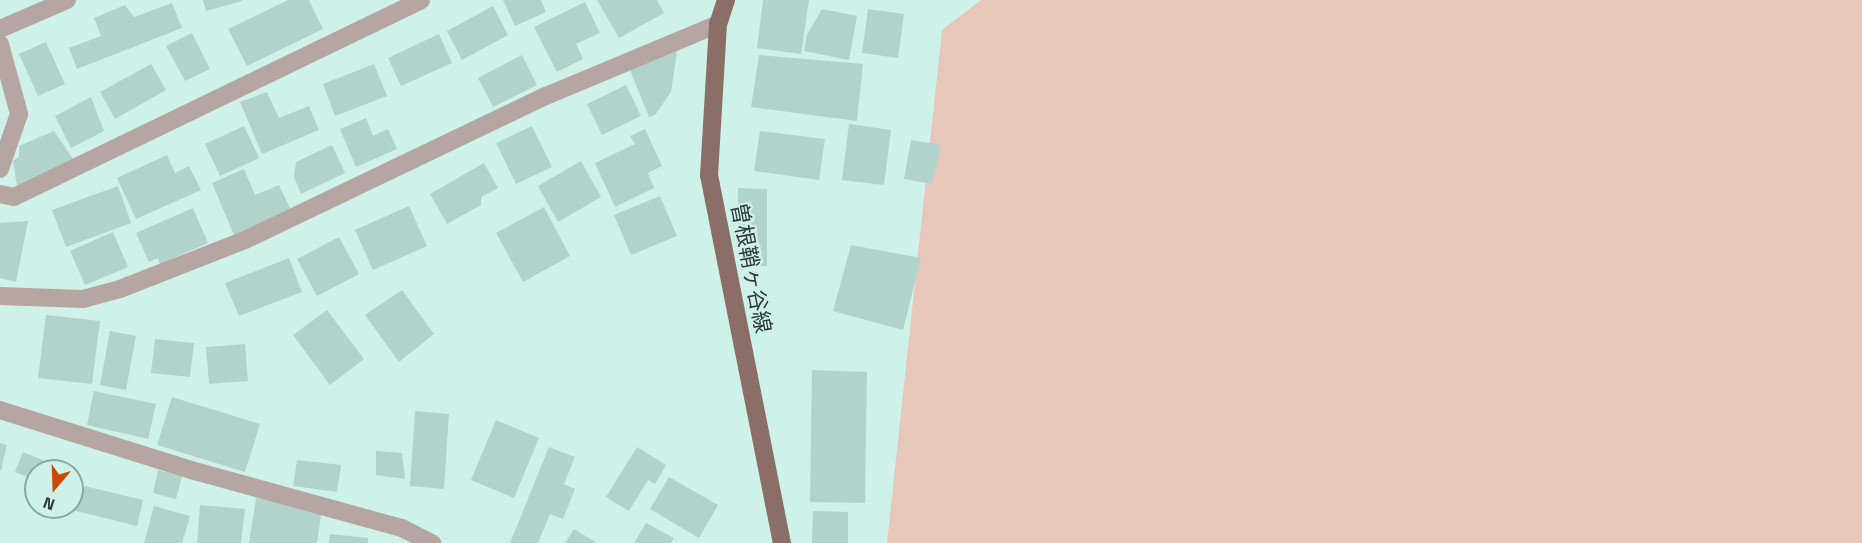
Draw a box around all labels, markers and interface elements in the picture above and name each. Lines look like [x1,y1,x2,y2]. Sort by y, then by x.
street label: 曽根鞘ヶ谷線 [725,201,777,335]
north arrow [24,459,84,519]
text: N [40,491,58,517]

